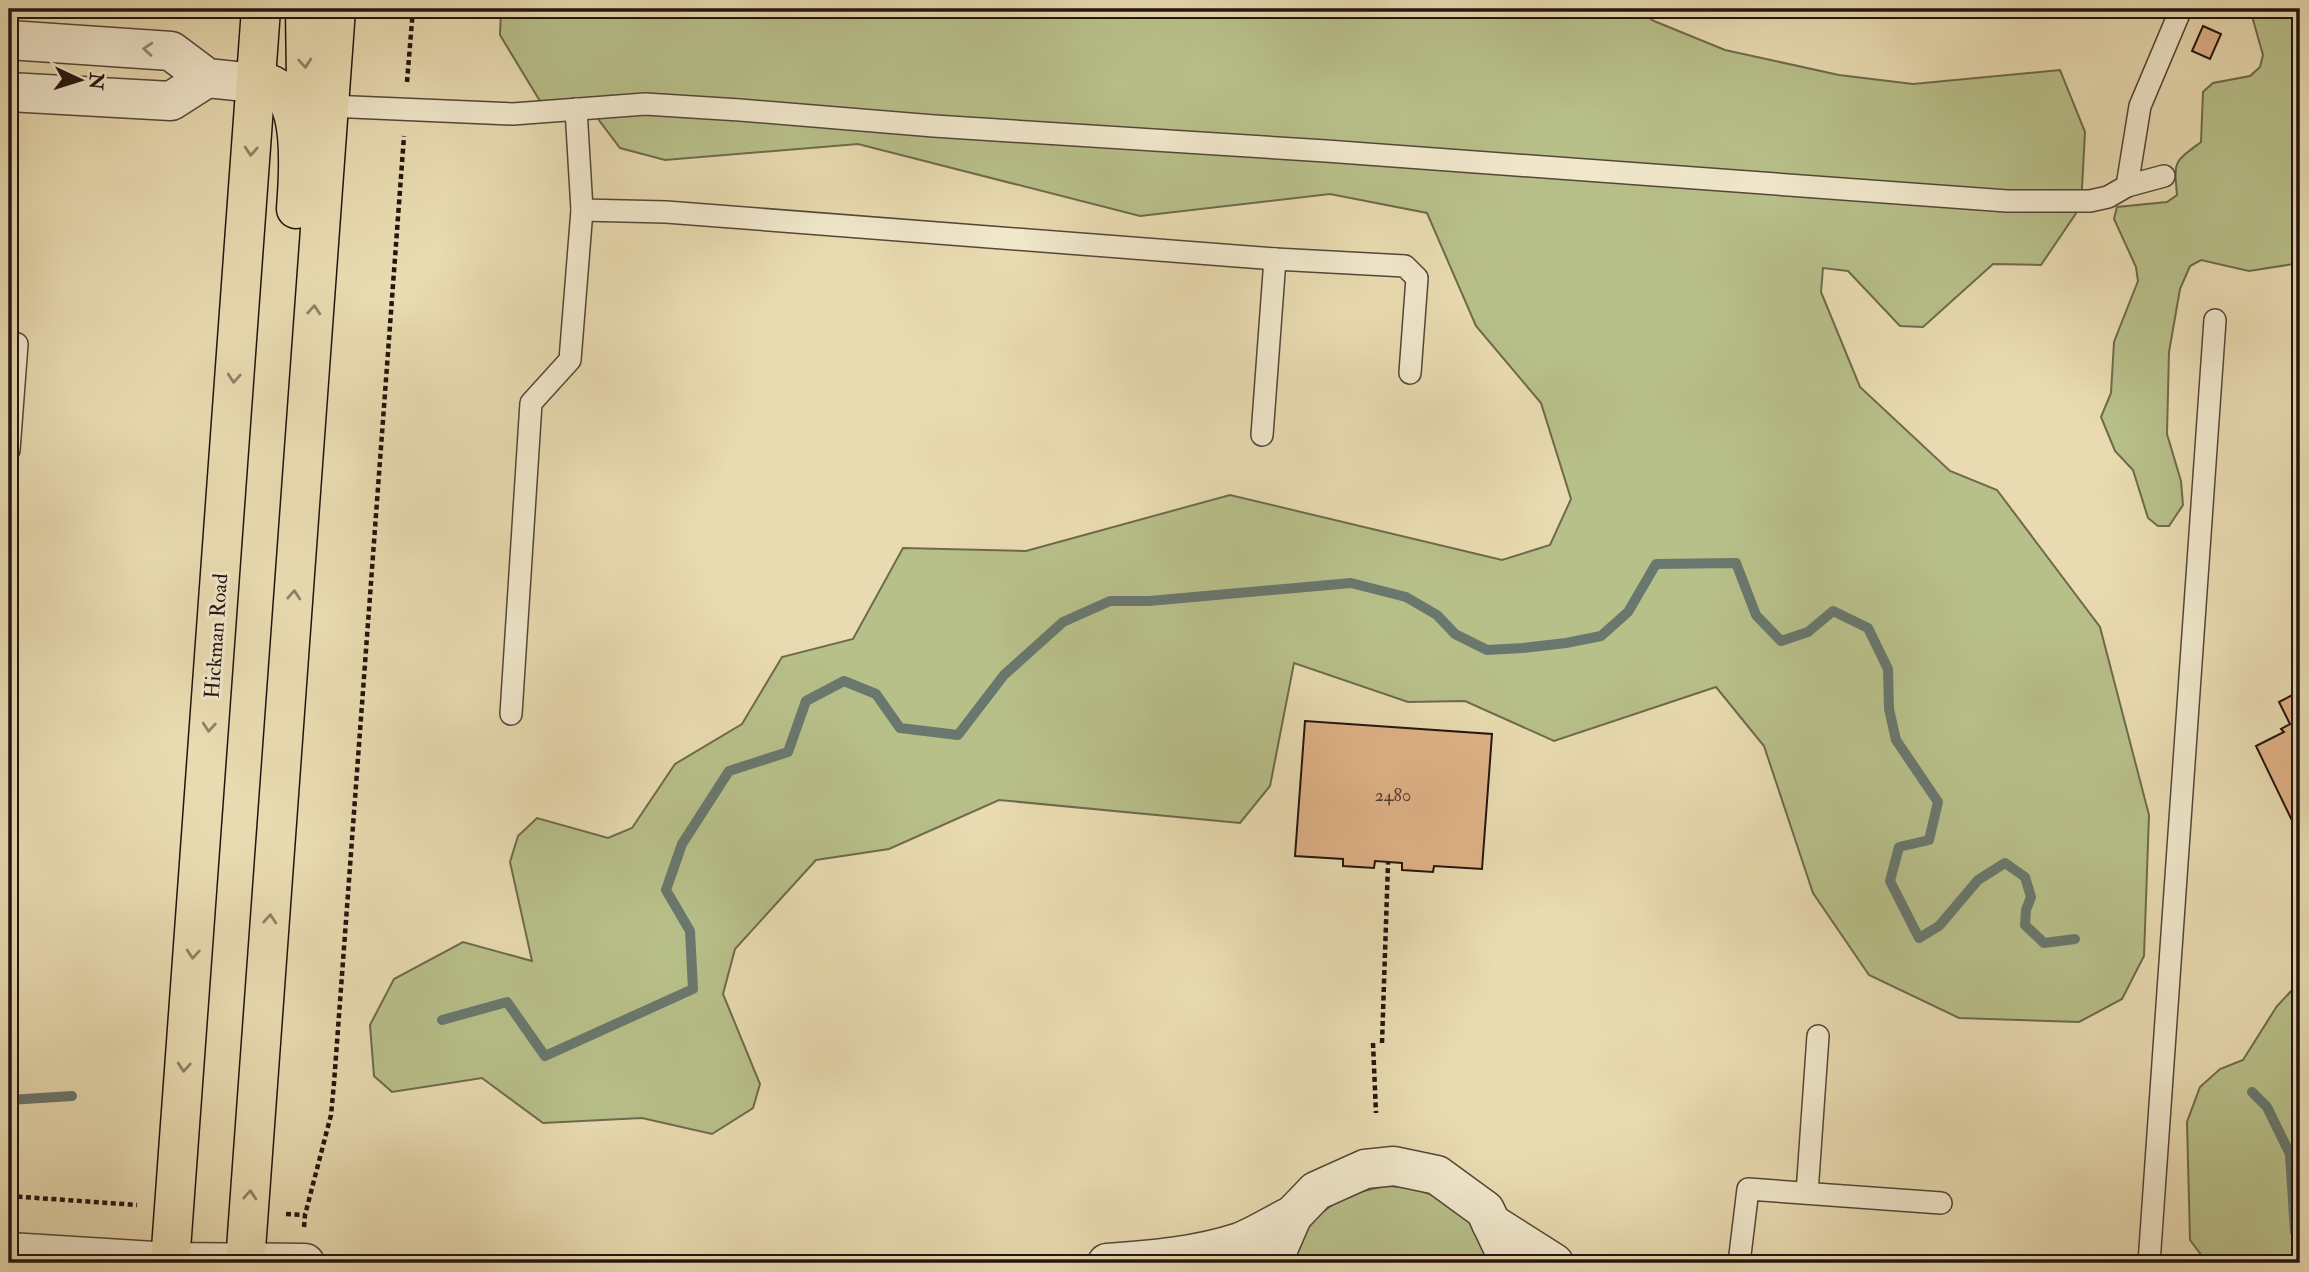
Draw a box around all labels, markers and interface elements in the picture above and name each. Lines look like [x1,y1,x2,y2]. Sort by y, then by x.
one-way arrow [142,42,153,57]
north arrow [46,46,116,116]
one-way arrow [297,58,312,69]
text: N [83,71,109,91]
one-way arrow [244,146,259,157]
one-way arrow [306,305,321,316]
one-way arrow [227,373,242,384]
street label: Hickman Road [199,572,234,699]
one-way arrow [286,589,301,600]
one-way arrow [202,722,217,733]
house number: 2480 [1375,784,1411,807]
one-way arrow [262,914,277,925]
one-way arrow [185,949,200,960]
one-way arrow [177,1062,192,1073]
one-way arrow [242,1189,257,1200]

